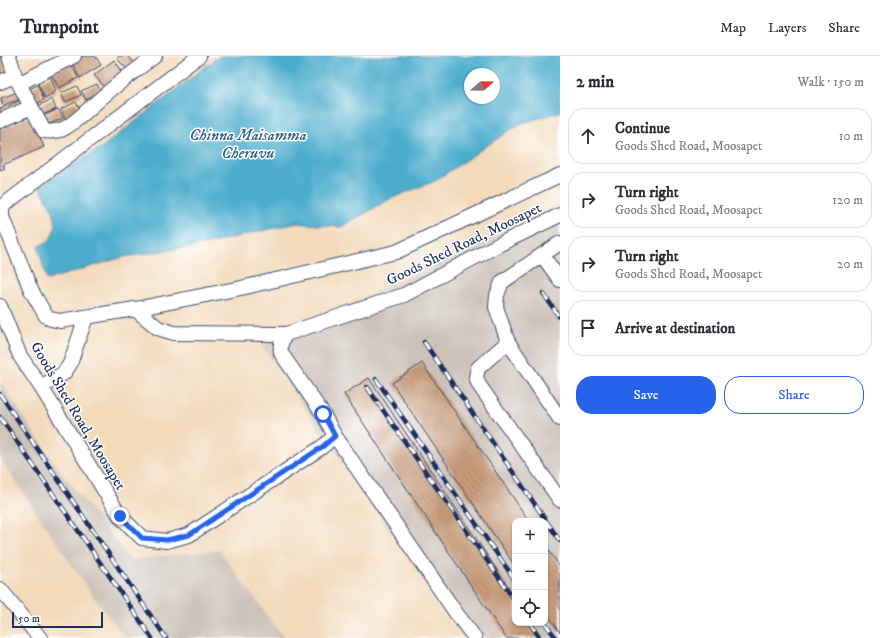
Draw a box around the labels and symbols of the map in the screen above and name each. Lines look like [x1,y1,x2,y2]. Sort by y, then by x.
north arrow [464,68,500,104]
water label: Chinna Maisamma Cheruvu [189,125,307,163]
street label: Goods Shed Road, Moosapet [383,198,545,290]
street label: Goods Shed Road, Moosapet [26,338,130,494]
route start [314,405,332,423]
route end [111,507,129,525]
scale bar [12,610,103,629]

